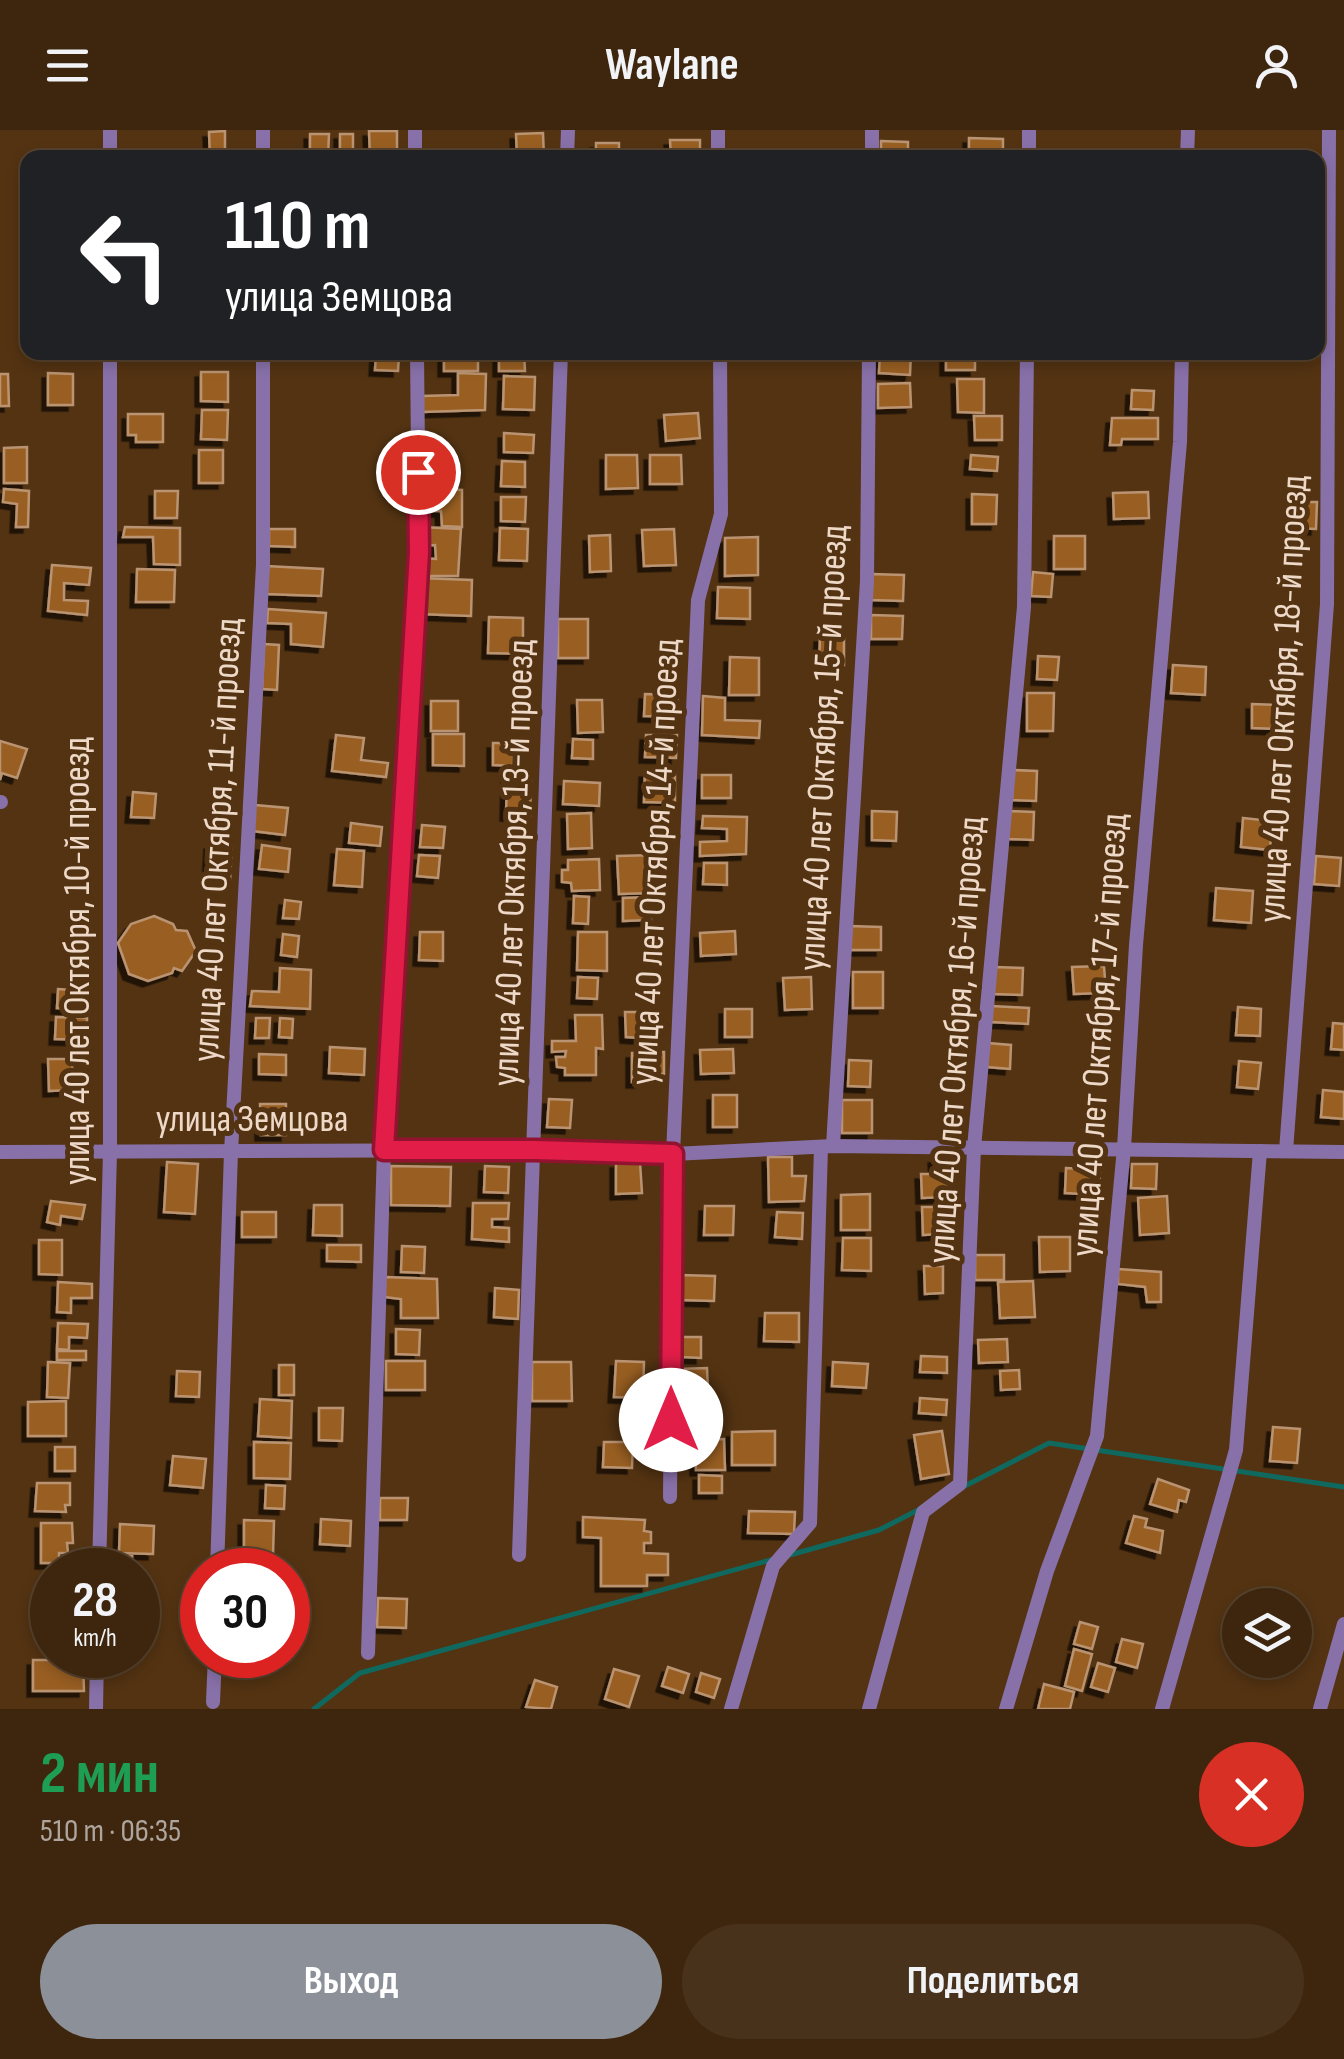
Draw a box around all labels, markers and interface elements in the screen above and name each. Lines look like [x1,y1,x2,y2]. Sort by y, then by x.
icon: menu [40,38,95,93]
text: Waylane [605,38,739,93]
icon: person [1249,38,1304,93]
text: 110 m [225,185,371,269]
icon: left [60,190,190,320]
text: улица Земцова [225,270,453,325]
pin [376,430,461,515]
icon: arrive [391,445,446,500]
street label: улица 40 лет Октября, 18-й проезд [1249,474,1318,924]
street label: улица 40 лет Октября, 15-й проезд [789,524,858,972]
street label: улица 40 лет Октября, 11-й проезд [183,617,252,1063]
street label: улица 40 лет Октября, 14-й проезд [621,637,690,1086]
street label: улица 40 лет Октября, 13-й проезд [483,639,544,1087]
street label: улица 40 лет Октября, 10-й проезд [55,737,100,1185]
street label: улица 40 лет Октября, 17-й проезд [1062,812,1137,1258]
street label: улица 40 лет Октября, 16-й проезд [918,815,995,1265]
street label: улица Земцова [156,1097,348,1142]
position arrow [619,1368,723,1472]
speed limit sign: 30 [180,1548,310,1678]
text: 28 [72,1571,118,1631]
map controls [1222,1588,1312,1678]
button: layers [1222,1588,1312,1678]
text: km/h [73,1623,117,1654]
text: 2 мин [40,1738,159,1810]
button: close [1199,1742,1304,1847]
text: 510 m · 06:35 [40,1812,181,1851]
button: Выход [40,1924,662,2039]
button: Поделиться [682,1924,1304,2039]

